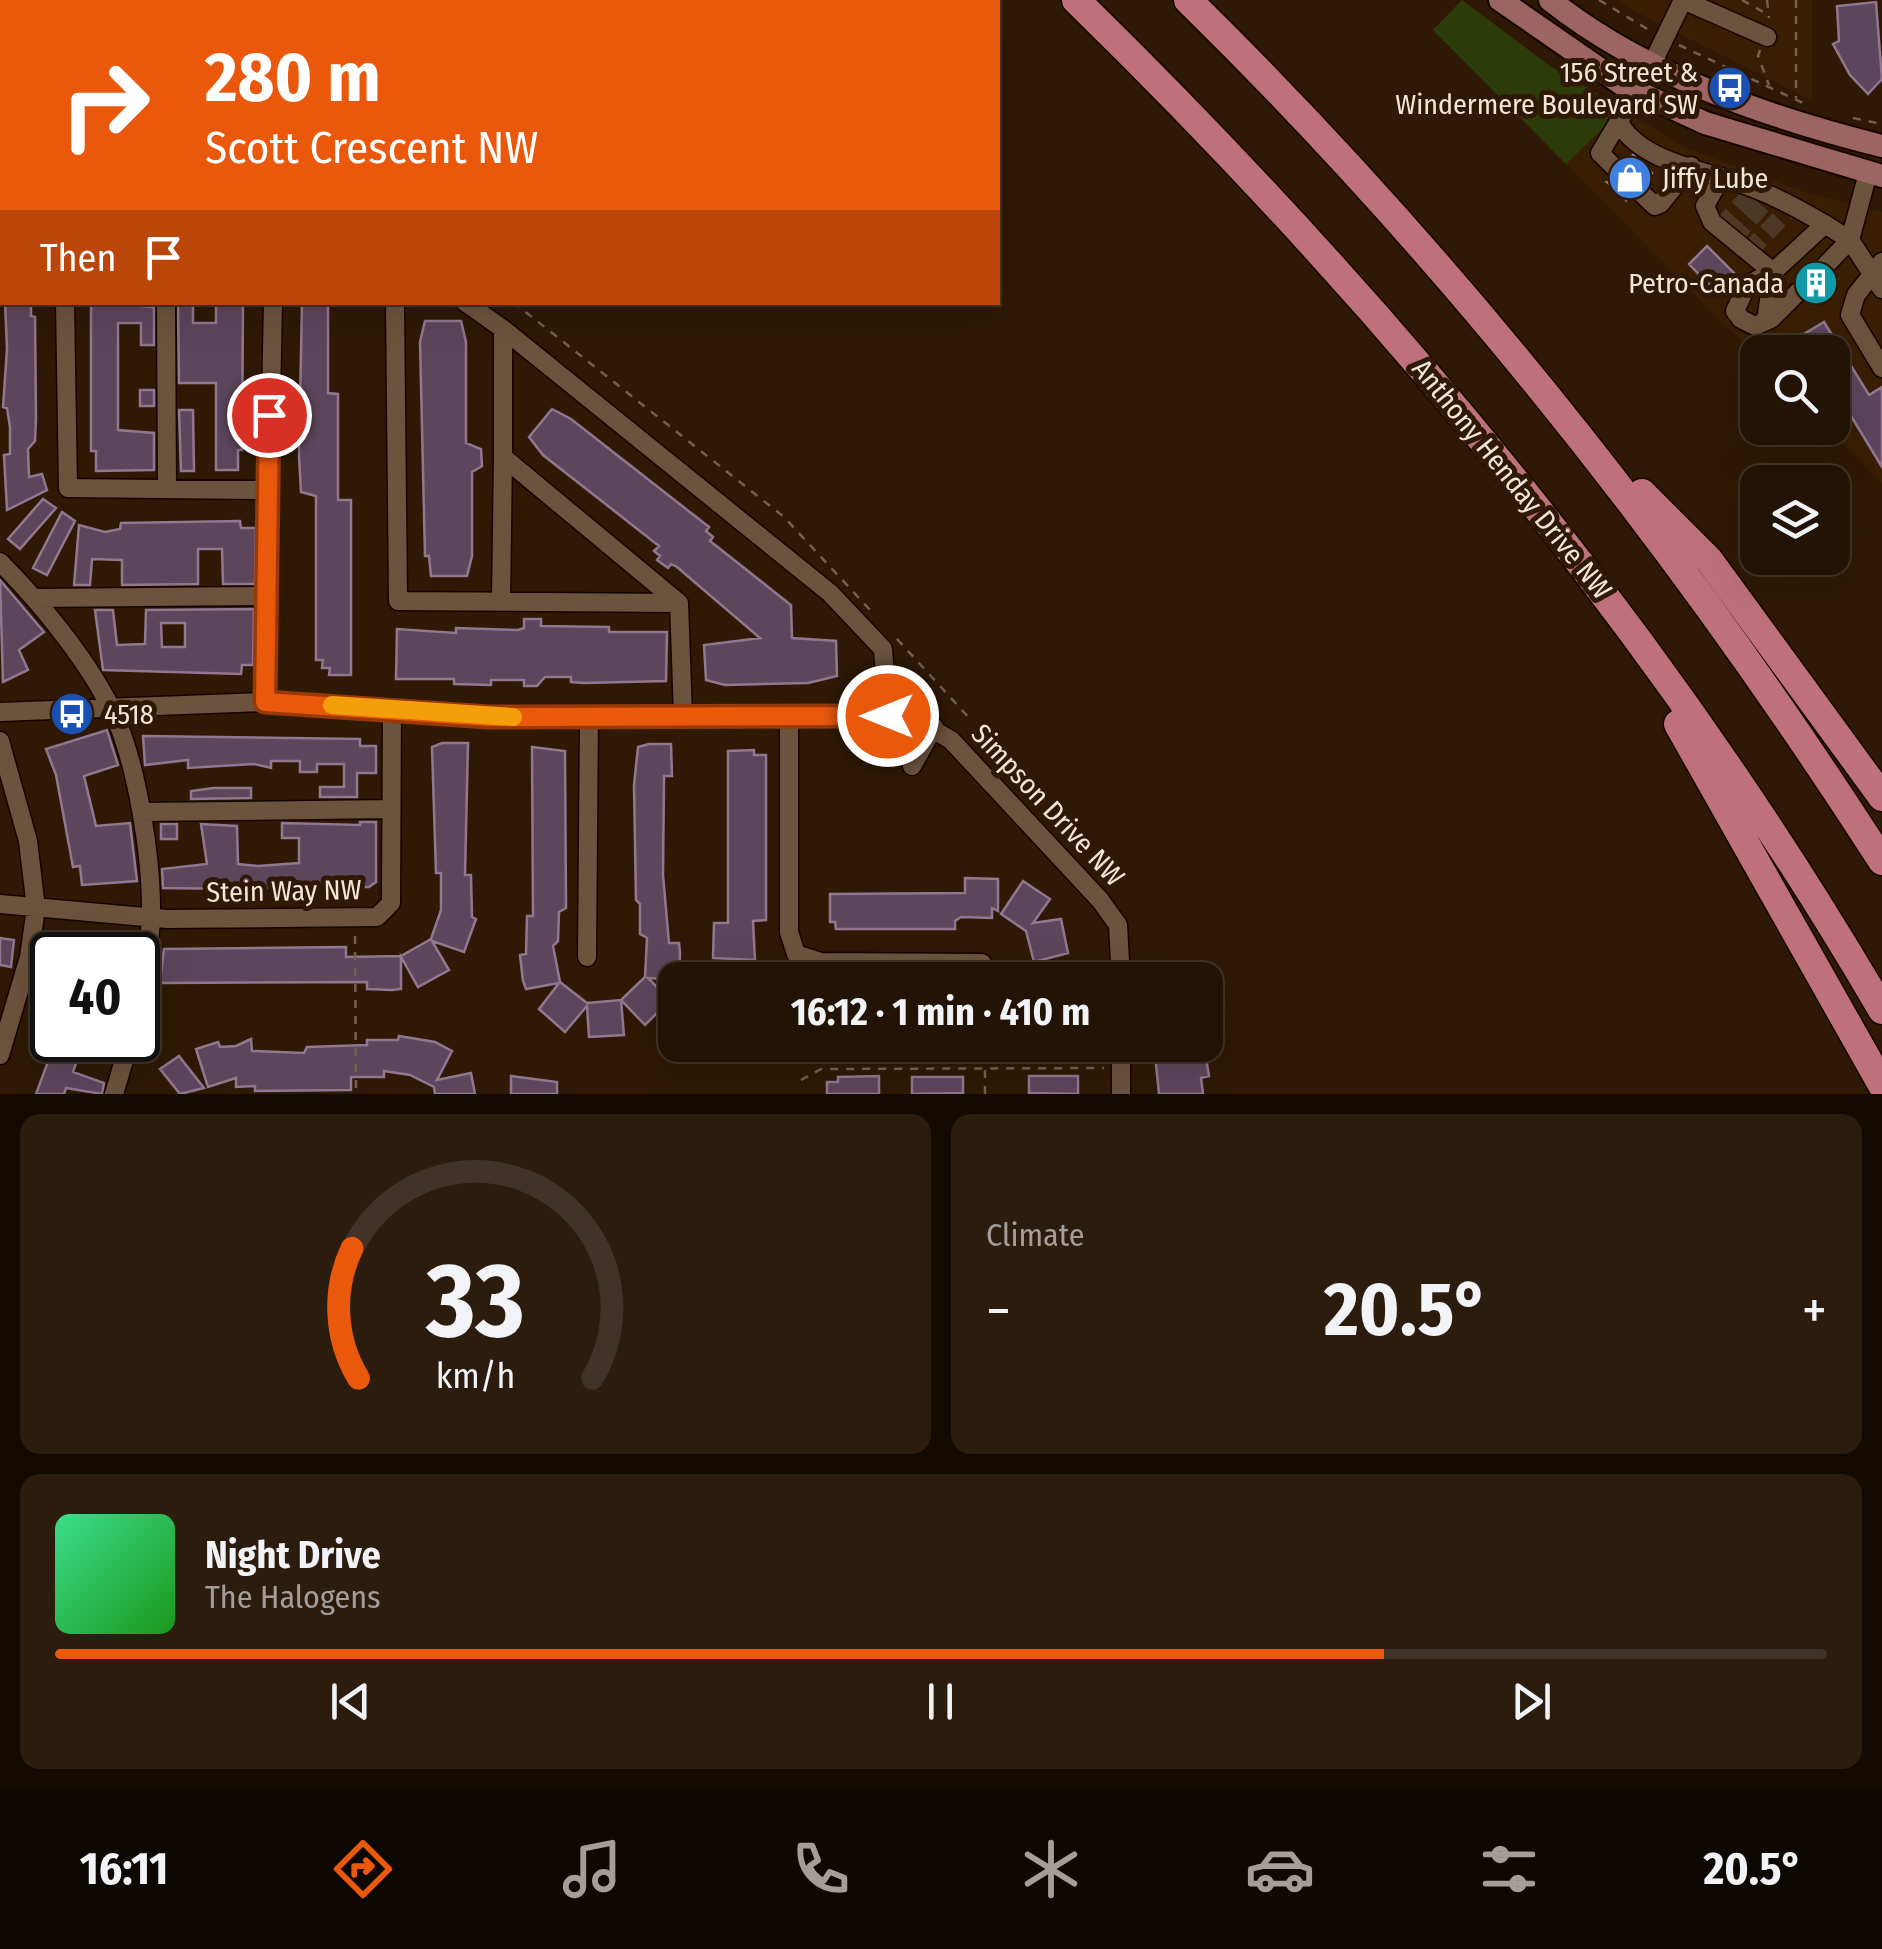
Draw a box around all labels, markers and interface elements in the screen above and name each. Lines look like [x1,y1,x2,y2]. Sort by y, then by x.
text: 280 m [205,36,381,120]
icon: right [40,40,170,170]
place label: 156 Street & Windermere Boulevard SW [1395,56,1698,121]
bus stop icon: 156 Street & Windermere Boulevard SW [1707,65,1753,111]
text: Scott Crescent NW [205,121,538,175]
shop icon: Jiffy Lube [1607,155,1653,201]
place label: Jiffy Lube [1662,162,1768,195]
icon: arrive [136,230,191,285]
text: Then [40,235,116,281]
building icon: Petro-Canada [1793,260,1839,306]
place label: Petro-Canada [1628,267,1784,300]
map controls [1740,335,1850,575]
button: search [1740,335,1850,445]
street label: Anthony Henday Drive NW [1405,353,1619,605]
pin [227,373,312,458]
icon: arrive [242,388,297,443]
button: layers [1740,465,1850,575]
position arrow [836,664,940,768]
bus stop icon: 4518 [49,691,95,737]
place label: 4518 [104,698,154,731]
street label: Simpson Drive NW [965,717,1131,893]
street label: Stein Way NW [206,873,362,909]
speed limit sign: 40 [30,932,160,1062]
text: 16:12 · 1 min · 410 m [791,989,1090,1035]
text: Climate [986,1216,1085,1254]
text: 33 [425,1239,525,1364]
text: 20.5° [1324,1265,1489,1355]
text: − [986,1278,1011,1344]
text: + [1802,1278,1827,1344]
text: km/h [436,1355,515,1397]
text: Night Drive [205,1532,381,1578]
text: The Halogens [205,1578,381,1616]
icon: previous [323,1674,378,1729]
icon: pause [913,1674,968,1729]
icon: next [1504,1674,1559,1729]
icon: directions [328,1834,398,1904]
icon: music [557,1834,627,1904]
icon: phone [786,1834,856,1904]
icon: climate [1016,1834,1086,1904]
icon: car [1245,1834,1315,1904]
icon: filters [1474,1834,1544,1904]
text: 16:11 [80,1842,168,1896]
text: 20.5° [1703,1842,1802,1896]

